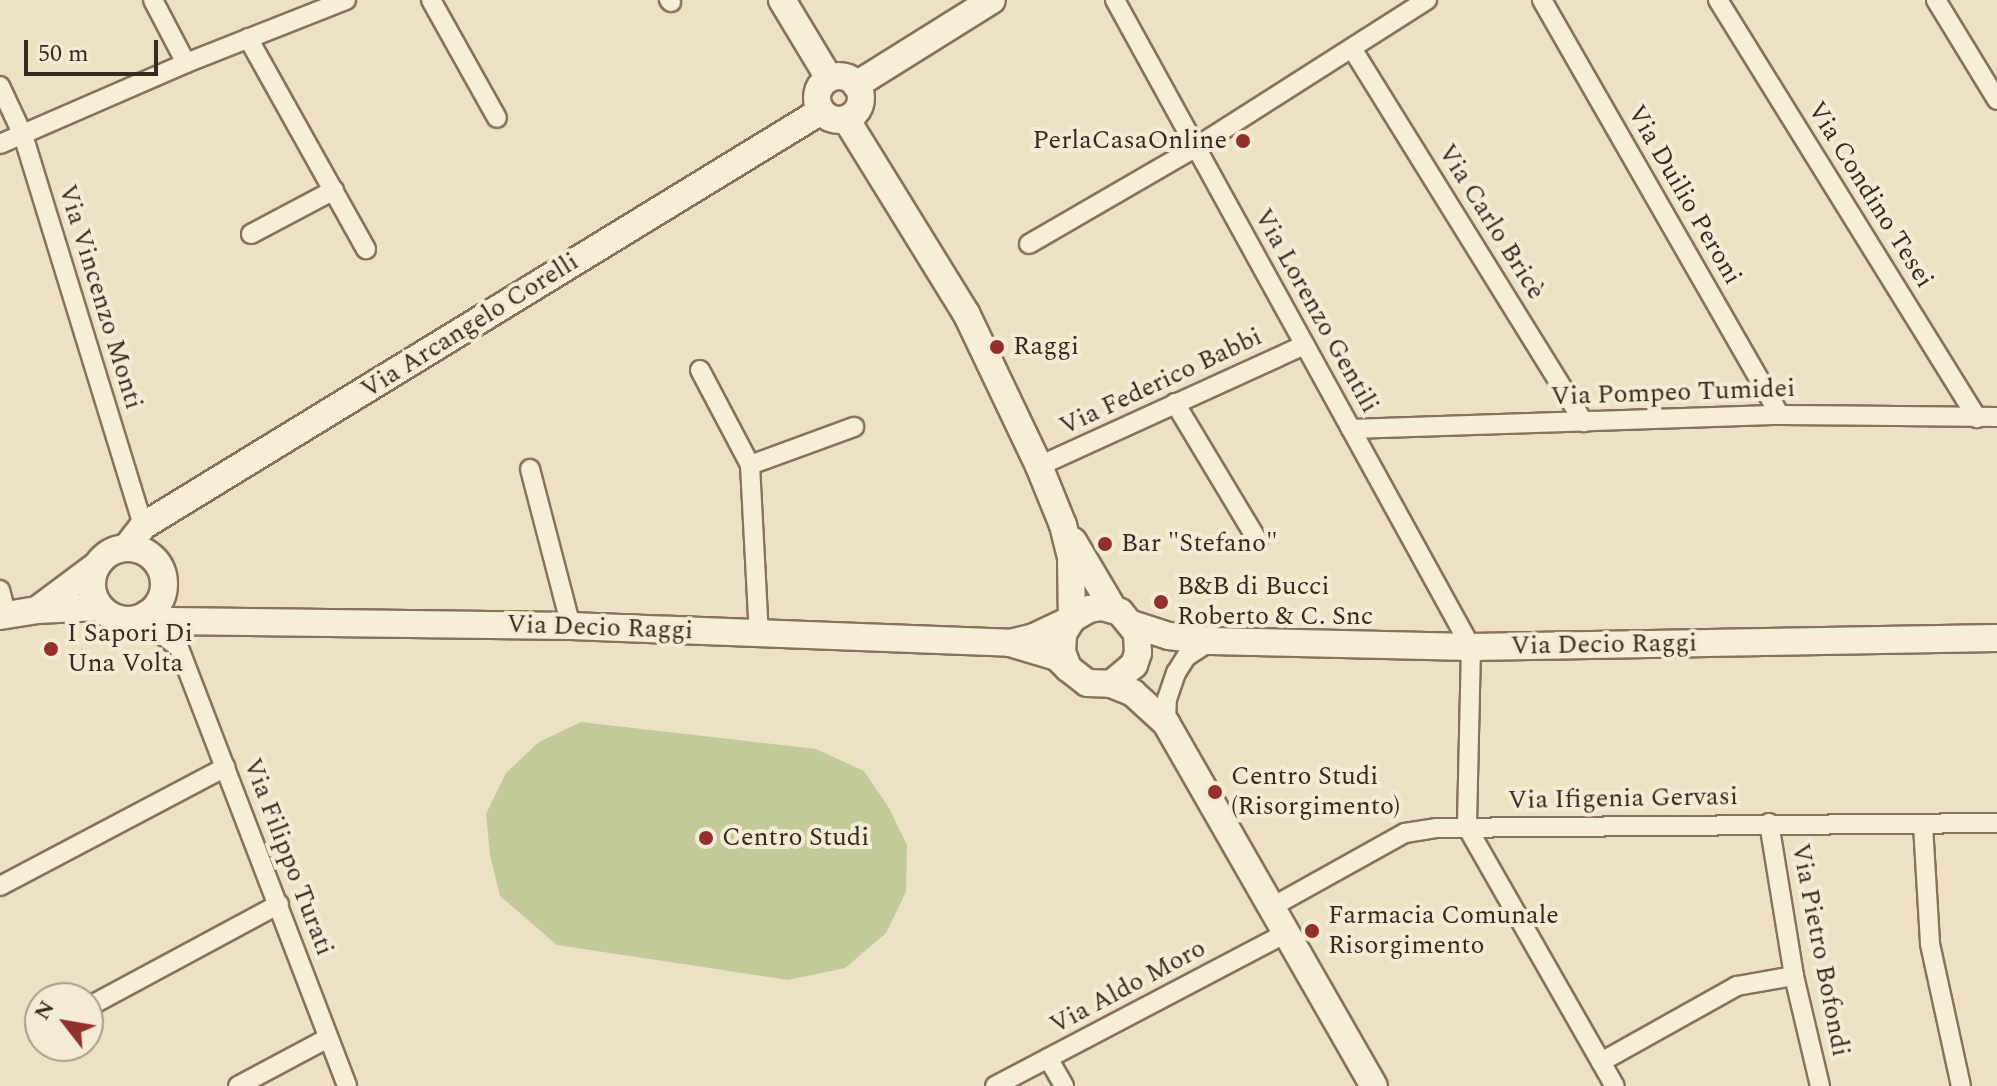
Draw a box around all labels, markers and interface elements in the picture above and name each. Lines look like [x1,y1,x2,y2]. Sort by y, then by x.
scale bar [28,24,162,74]
text: 50 m [38,36,89,72]
street label: Via Condino Tesei [1800,96,1940,294]
street label: Via Duilio Peroni [1620,100,1748,290]
place label: PerlaCasaOnline [1033,125,1227,157]
marker: PerlaCasaOnline [1234,132,1252,150]
street label: Via Carlo Bricè [1431,139,1551,305]
street label: Via Vincenzo Monti [51,181,149,413]
street label: Via Lorenzo Gentili [1247,203,1385,419]
street label: Via Arcangelo Corelli [356,246,584,406]
street label: Via Federico Babbi [1055,321,1267,443]
place label: Raggi [1013,331,1079,363]
marker: Raggi [988,338,1006,356]
street label: Via Pompeo Tumidei [1550,373,1796,413]
place label: Bar "Stefano" [1121,528,1278,560]
marker: Bar "Stefano" [1096,535,1114,553]
place label: B&B di Bucci Roberto & C. Snc [1177,571,1373,632]
marker: B&B di Bucci Roberto & C. Snc [1152,593,1170,611]
street label: Via Decio Raggi [506,609,694,647]
place label: I Sapori Di Una Volta [67,618,193,680]
street label: Via Decio Raggi [1510,628,1698,662]
marker: I Sapori Di Una Volta [42,640,60,658]
street label: Via Filippo Turati [236,754,340,960]
place label: Centro Studi (Risorgimento) [1231,761,1400,822]
street label: Via Ifigenia Gervasi [1508,781,1738,817]
marker: Centro Studi (Risorgimento) [1206,783,1224,801]
place label: Centro Studi [722,822,869,854]
marker: Centro Studi [697,829,715,847]
street label: Via Pietro Bofondi [1784,841,1856,1059]
place label: Farmacia Comunale Risorgimento [1328,900,1559,962]
marker: Farmacia Comunale Risorgimento [1303,922,1321,940]
street label: Via Aldo Moro [1045,933,1211,1041]
north arrow [24,982,104,1062]
text: N [26,994,63,1027]

